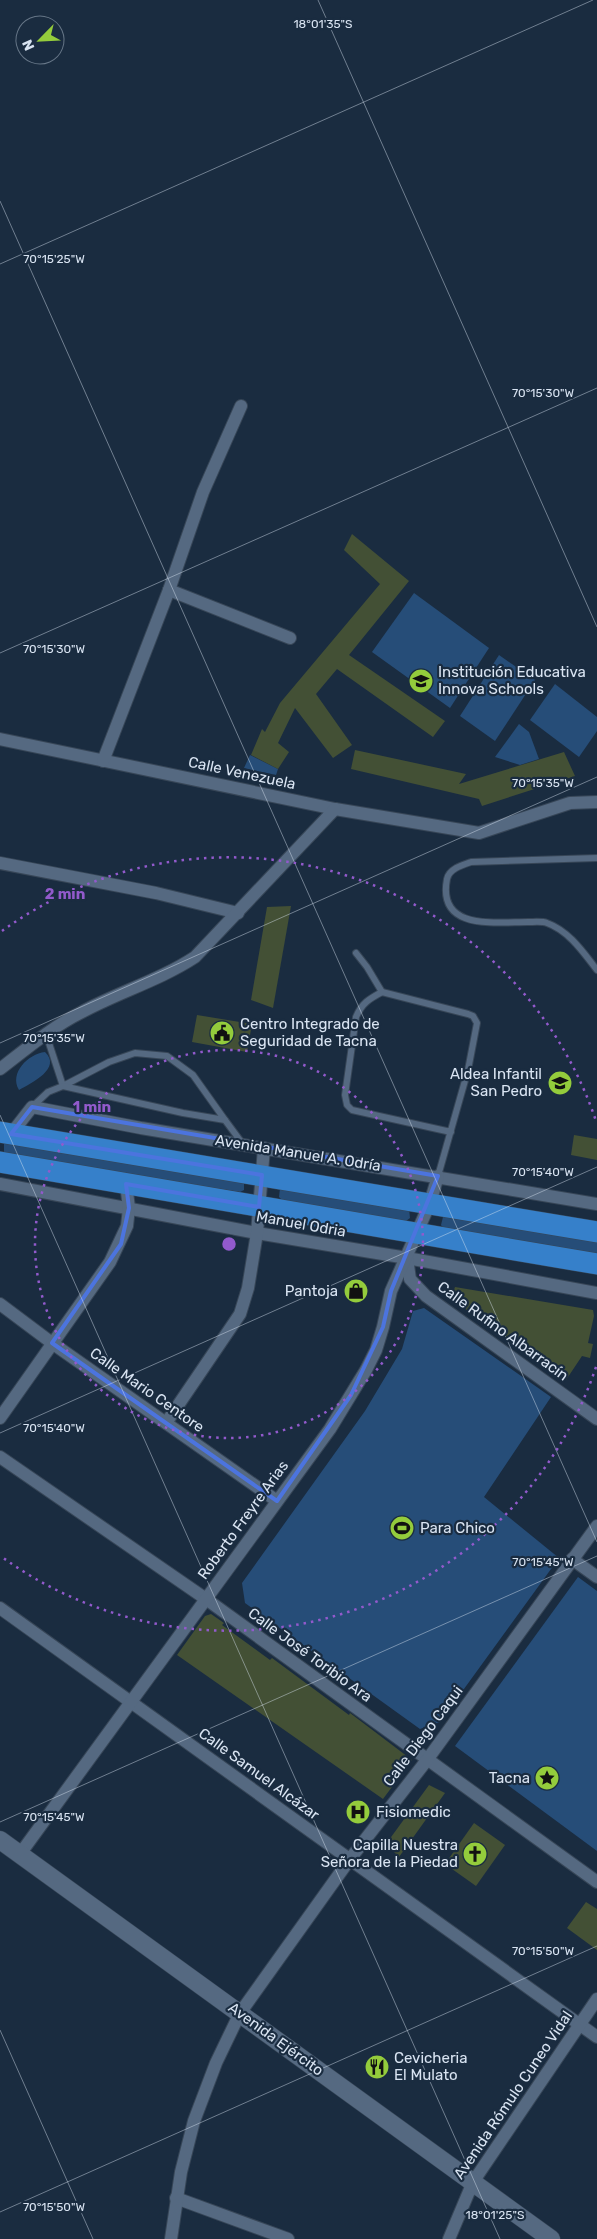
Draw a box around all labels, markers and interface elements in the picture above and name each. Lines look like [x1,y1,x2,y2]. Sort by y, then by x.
north arrow [15,15,65,65]
text: 18°01'35"S [293,17,353,31]
text: N [19,37,38,53]
text: 70°15'25"W [23,252,85,266]
text: 70°15'30"W [512,386,575,400]
text: 70°15'30"W [23,642,86,656]
place label: Institución Educativa Innova Schools [438,663,586,698]
school or university icon: Institución Educativa Innova Schools [408,668,434,694]
street label: Calle Venezuela [187,753,297,793]
text: 70°15'35"W [512,776,574,790]
text: 2 min [45,885,85,903]
place label: Centro Integrado de Seguridad de Tacna [240,1015,380,1050]
public building icon: Centro Integrado de Seguridad de Tacna [209,1020,235,1046]
text: 70°15'35"W [23,1031,85,1045]
place label: Aldea Infantil San Pedro [450,1065,542,1100]
school or university icon: Aldea Infantil San Pedro [547,1070,573,1096]
text: 1 min [73,1098,111,1116]
street label: Avenida Manuel A. Odría [214,1131,382,1175]
text: 70°15'40"W [512,1165,574,1179]
street label: Manuel Odria [255,1207,347,1241]
centre of rings [220,1235,238,1253]
shop icon: Pantoja [343,1278,369,1304]
street label: Calle Rufino Albarracín [434,1278,572,1384]
place label: Pantoja [285,1282,338,1300]
street label: Calle Mario Centore [86,1344,208,1436]
text: 70°15'40"W [23,1421,85,1435]
street label: Roberto Freyre Arias [194,1457,292,1583]
sports icon: Para Chico [389,1515,415,1541]
place label: Para Chico [420,1519,495,1537]
text: 70°15'45"W [512,1555,574,1569]
street label: Calle José Toribio Ara [245,1604,375,1706]
street label: Calle Diego Caqui [379,1682,467,1790]
street label: Calle Samuel Alcázar [195,1724,323,1824]
place icon: Tacna [534,1765,560,1791]
place label: Tacna [489,1769,530,1787]
hospital icon: Fisiomedic [345,1799,371,1825]
place label: Fisiomedic [376,1803,451,1821]
text: 70°15'45"W [23,1810,85,1824]
place label: Capilla Nuestra Señora de la Piedad [321,1836,458,1871]
church icon: Capilla Nuestra Señora de la Piedad [462,1841,488,1867]
text: 70°15'50"W [512,1944,574,1958]
street label: Avenida Ejército [225,1999,327,2079]
street label: Avenida Rómulo Cuneo Vidal [450,2008,576,2182]
place label: Cevicheria El Mulato [394,2049,468,2084]
restaurant icon: Cevicheria El Mulato [364,2054,390,2080]
text: 70°15'50"W [23,2200,85,2214]
text: 18°01'25"S [466,2208,524,2222]

